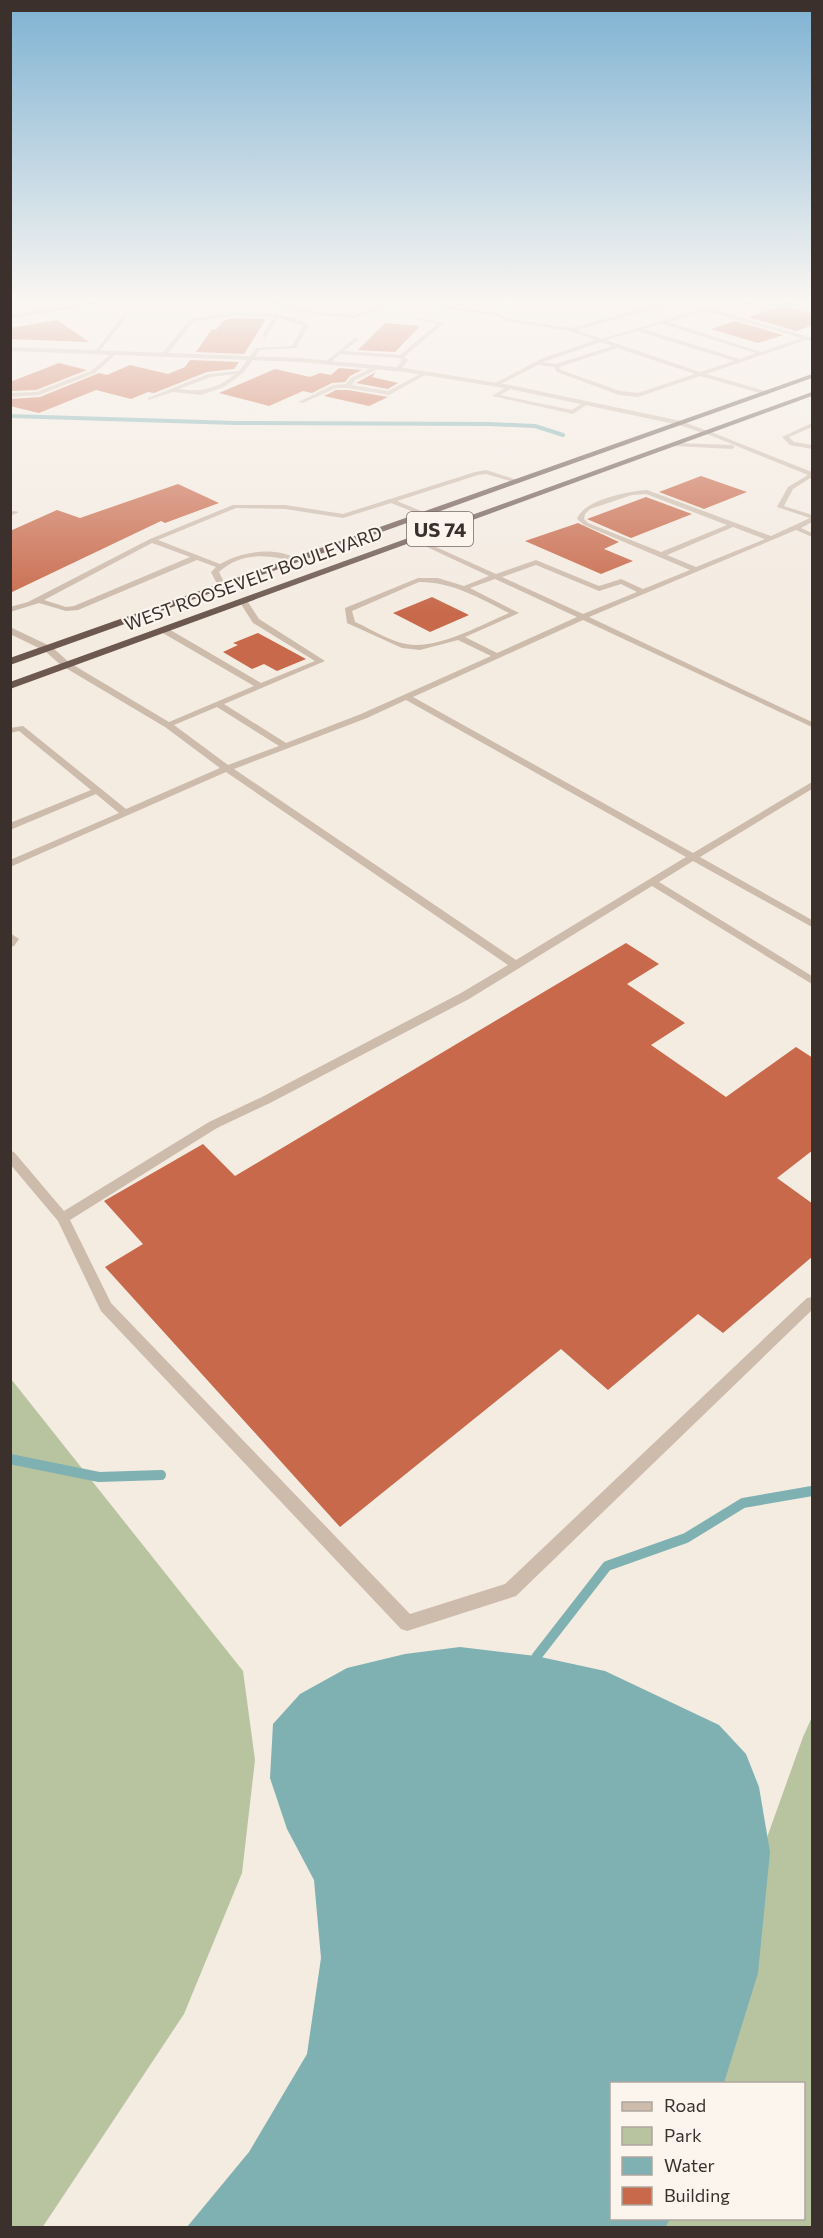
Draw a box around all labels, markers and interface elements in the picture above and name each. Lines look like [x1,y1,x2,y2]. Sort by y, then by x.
road number: US 74 [407,512,473,546]
street label: WEST ROOSEVELT BOULEVARD [121,521,385,635]
legend [610,2082,805,2220]
text: Road [664,2094,706,2116]
text: Park [664,2124,702,2146]
text: Water [664,2154,715,2176]
text: Building [664,2184,730,2206]

